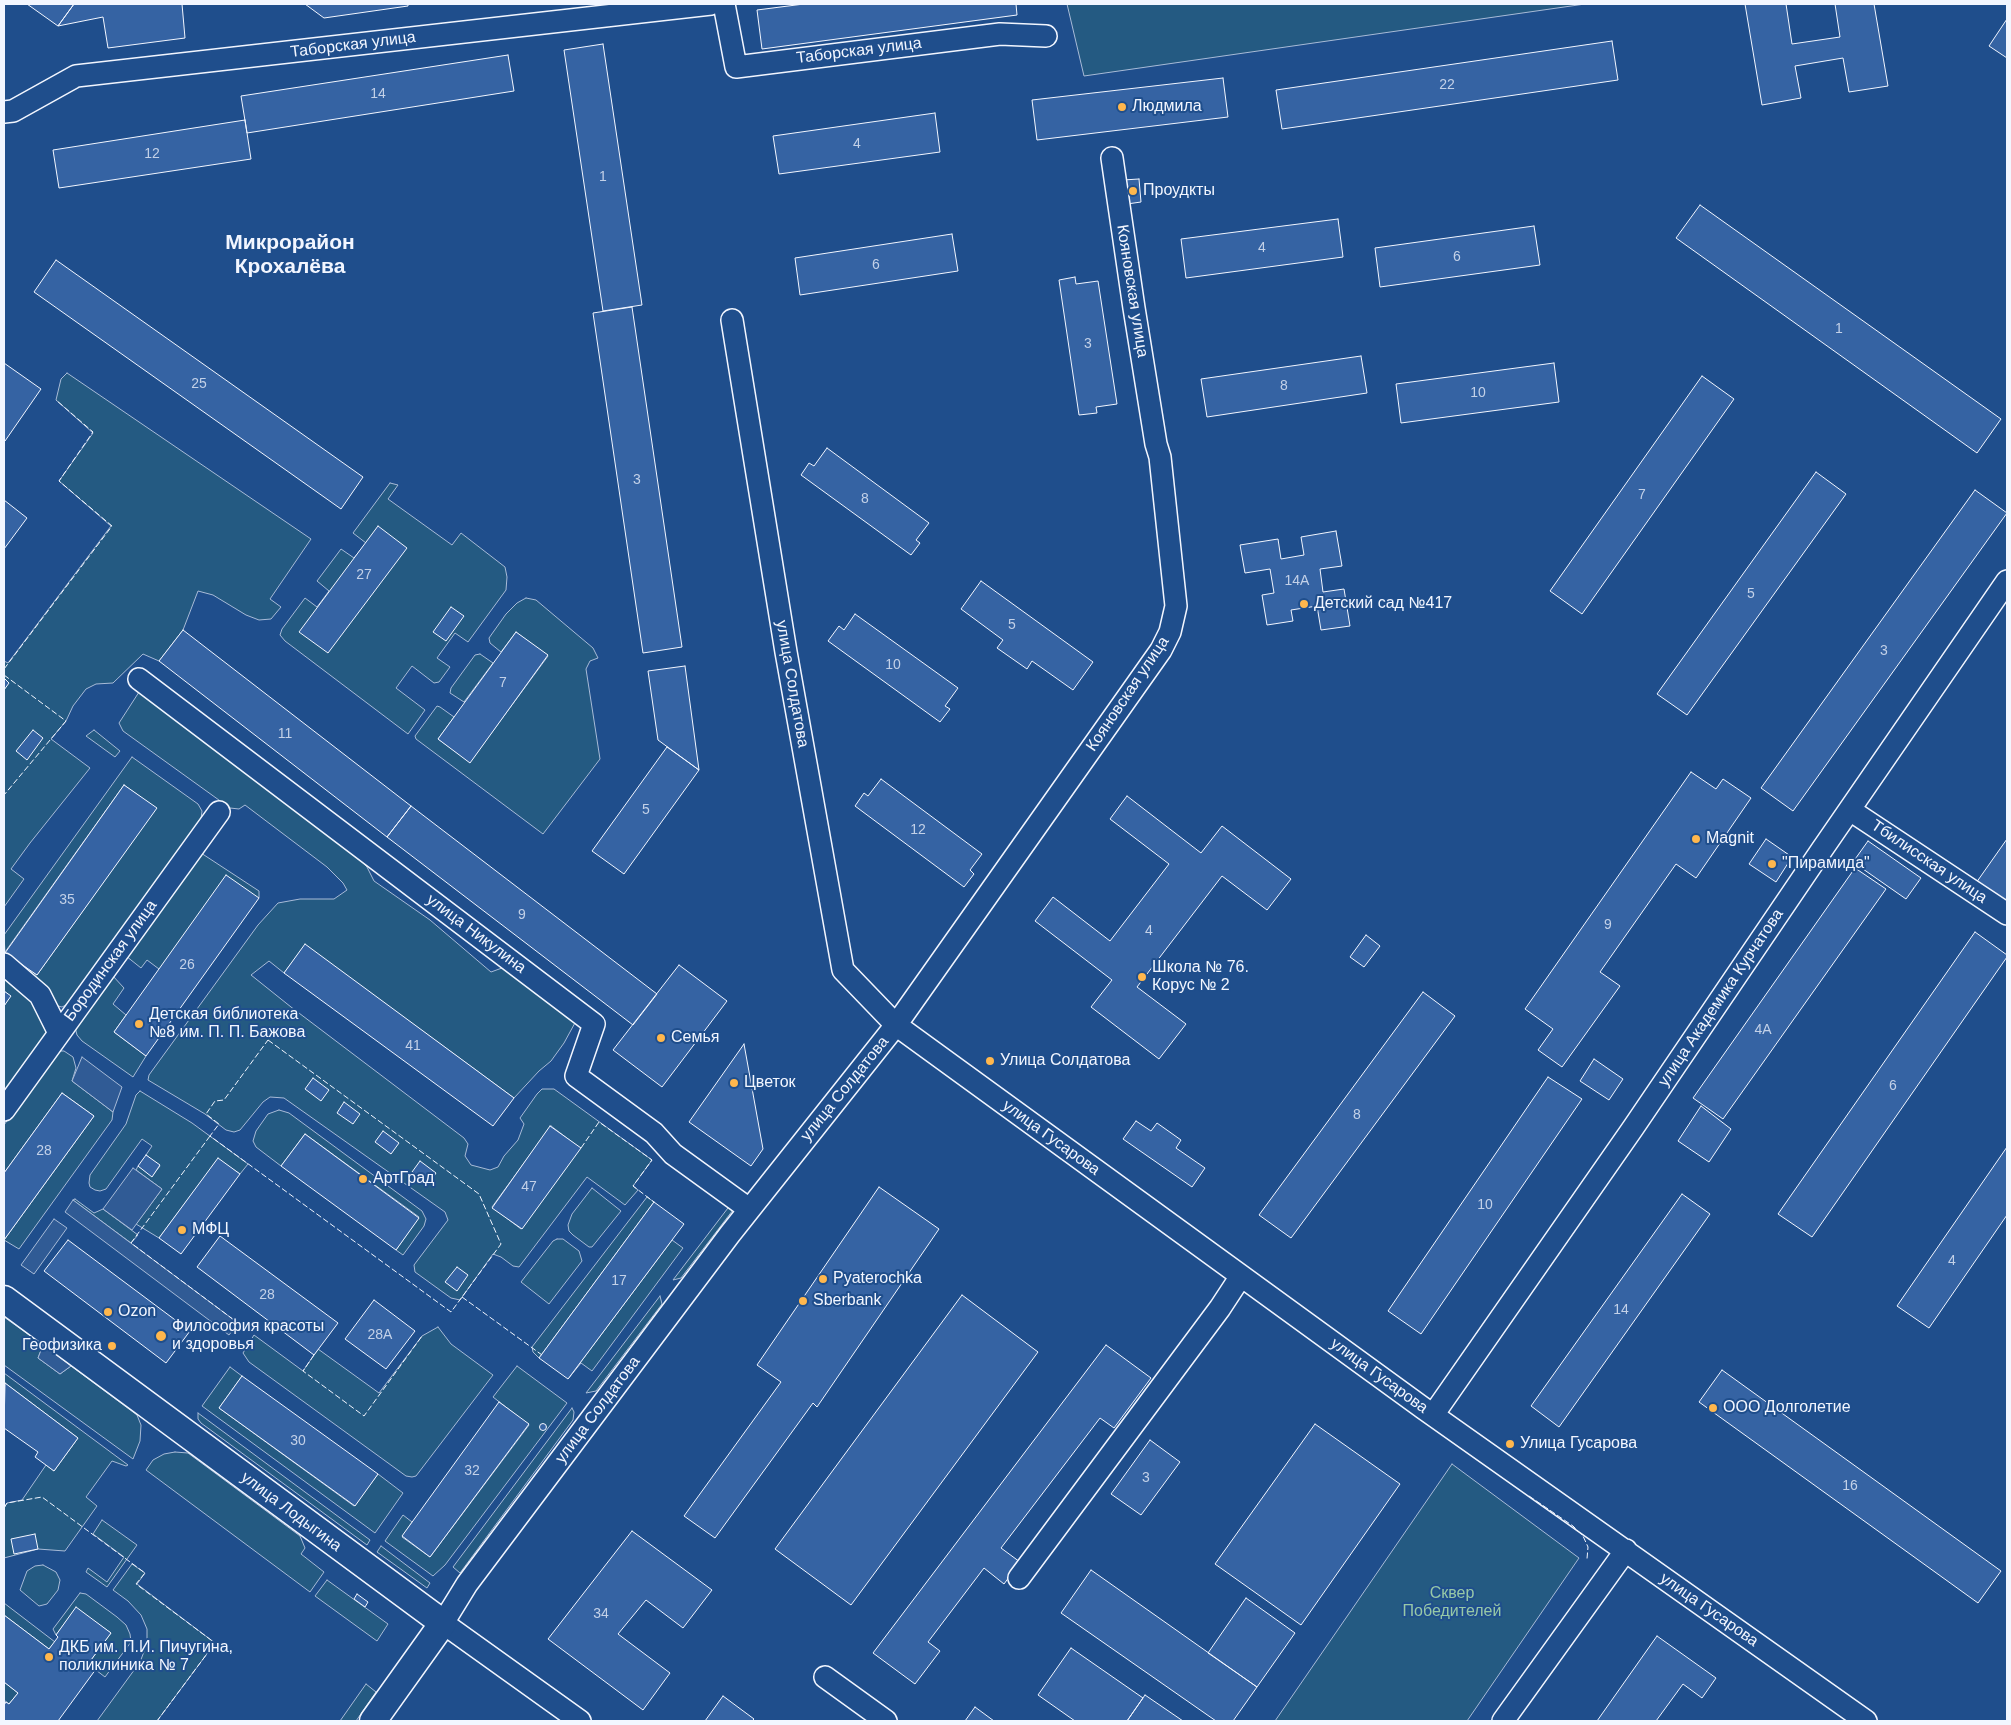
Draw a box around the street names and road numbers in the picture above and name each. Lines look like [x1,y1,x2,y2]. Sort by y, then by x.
street label: Таборская улица [289,28,417,62]
street label: Таборская улица [795,34,923,68]
street label: Кояновская улица [1112,223,1152,359]
street label: улица Солдатова [771,619,813,749]
street label: Кояновская улица [1082,633,1174,755]
street label: Тбилисская улица [1867,816,1991,908]
street label: улица Никулина [422,890,530,978]
street label: Бородинская улица [61,897,161,1025]
street label: улица Академика Курчатова [1654,906,1788,1090]
street label: улица Солдатова [797,1033,893,1145]
street label: улица Гусарова [999,1096,1103,1180]
street label: улица Гусарова [1327,1334,1431,1418]
street label: улица Солдатова [552,1353,644,1467]
street label: улица Лодыгина [237,1468,345,1556]
street label: улица Гусарова [1656,1569,1762,1651]

